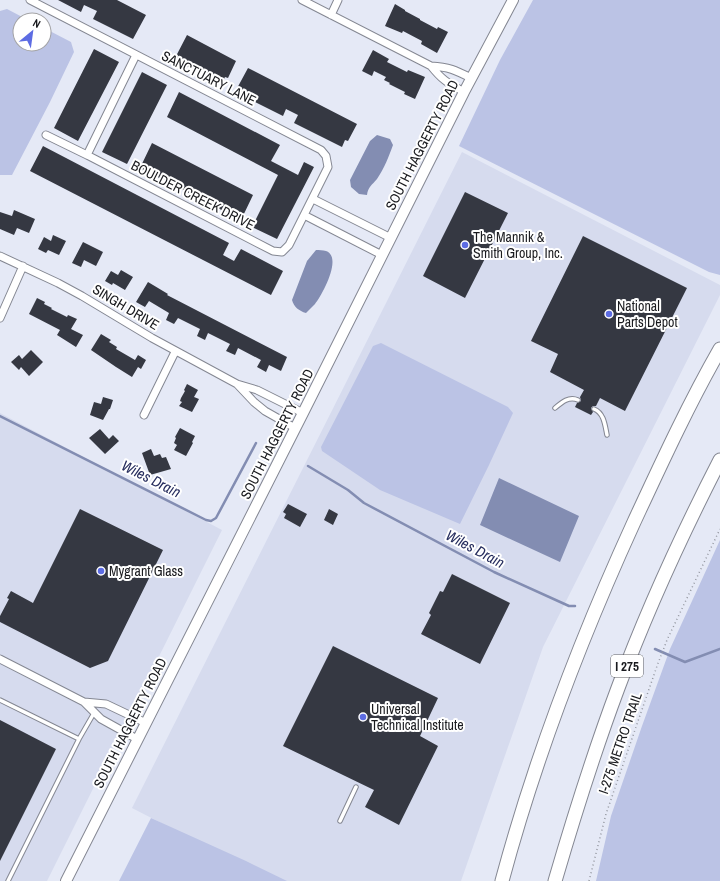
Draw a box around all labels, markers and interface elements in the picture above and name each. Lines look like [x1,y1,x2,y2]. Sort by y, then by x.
north arrow [12,12,52,52]
text: N [31,16,43,31]
street label: SANCTUARY LANE [159,46,259,110]
street label: SOUTH HAGGERTY ROAD [381,77,463,213]
street label: BOULDER CREEK DRIVE [128,156,258,234]
place label: The Mannik & Smith Group, Inc. [473,228,563,262]
marker: The Mannik & Smith Group, Inc. [460,240,470,250]
street label: SINGH DRIVE [89,280,163,334]
place label: National Parts Depot [617,297,678,331]
marker: National Parts Depot [604,309,614,319]
street label: SOUTH HAGGERTY ROAD [236,366,318,502]
water label: Wiles Drain [118,455,185,503]
water label: Wiles Drain [442,524,509,573]
place label: Mygrant Glass [109,562,183,580]
marker: Mygrant Glass [96,566,106,576]
street label: SOUTH HAGGERTY ROAD [89,655,171,791]
road number: I 275 [611,655,643,677]
street label: I-275 METRO TRAIL [594,689,646,796]
place label: Universal Technical Institute [371,700,464,734]
marker: Universal Technical Institute [358,712,368,722]

